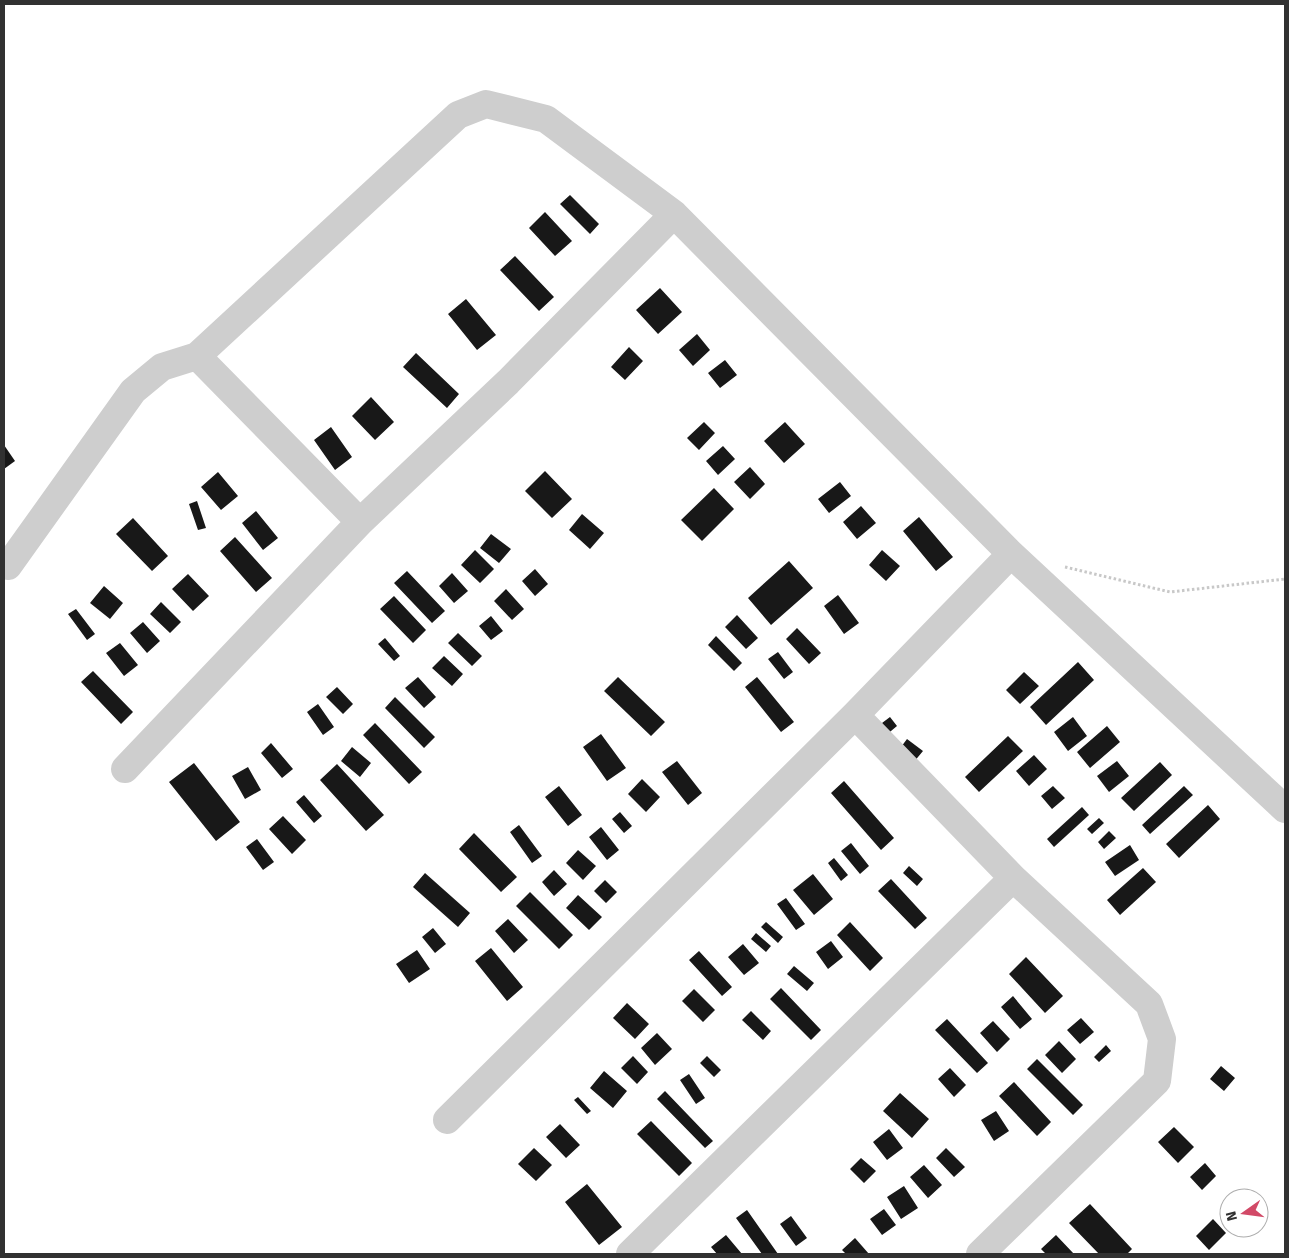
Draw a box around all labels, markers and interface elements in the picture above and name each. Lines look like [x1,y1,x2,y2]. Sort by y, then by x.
north arrow [1219,1188,1269,1238]
text: N [1222,1209,1241,1223]

